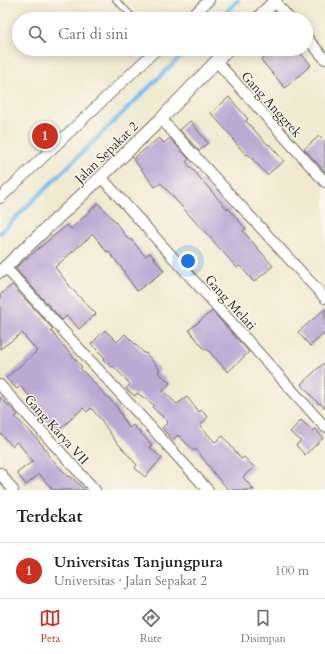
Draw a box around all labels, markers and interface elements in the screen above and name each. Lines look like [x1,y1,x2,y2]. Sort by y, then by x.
search box [12,12,313,56]
icon: search [26,23,48,45]
text: Cari di sini [58,24,128,44]
street label: Gang Anggrek [237,68,306,142]
street label: Jalan Sepakat 2 [70,118,143,189]
pin: 1 [32,121,58,151]
your location [178,251,198,271]
street label: Gang Melati [201,271,260,335]
street label: Gang Karya VII [20,391,93,469]
text: Terdekat [16,505,82,528]
text: Universitas Tanjungpura [54,552,223,572]
text: 1 [26,562,32,580]
text: 100 m [275,562,309,580]
text: Universitas · Jalan Sepakat 2 [54,572,207,590]
tab: Peta [39,607,61,646]
tab: Rute [140,607,162,646]
tab: Disimpan [241,607,286,646]

